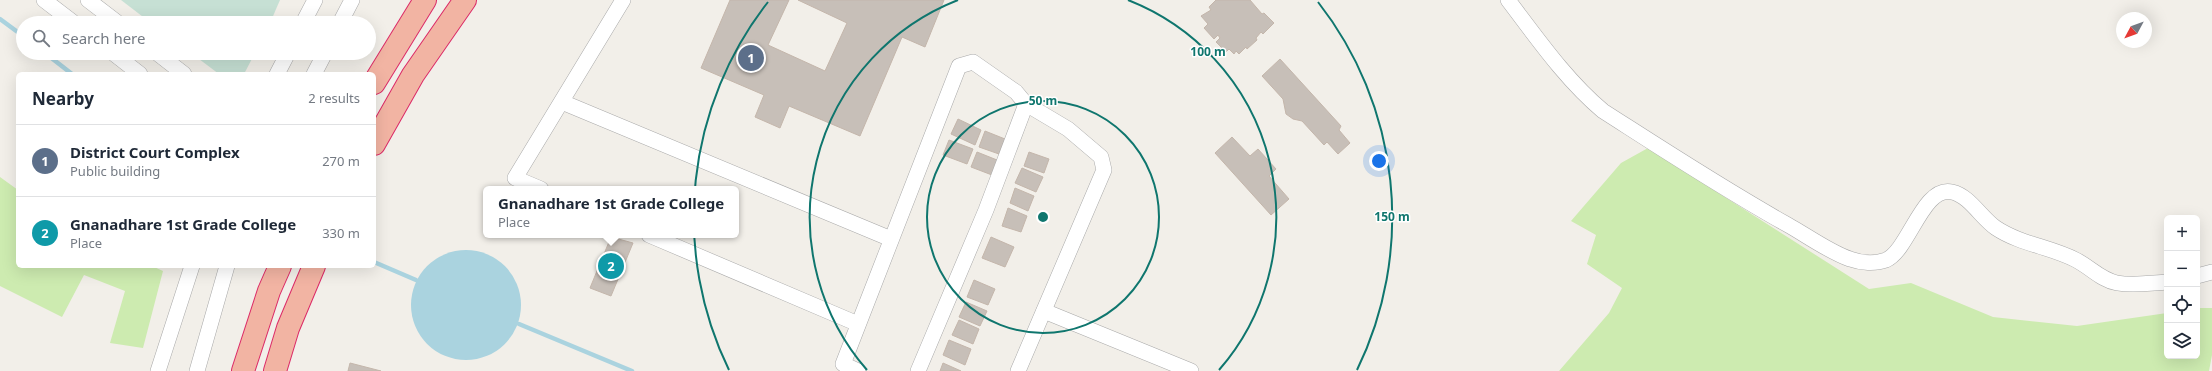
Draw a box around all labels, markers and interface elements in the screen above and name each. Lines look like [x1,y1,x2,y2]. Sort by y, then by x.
north arrow [2116,12,2152,48]
search box [16,16,376,60]
icon: search [30,27,52,49]
text: Search here [62,28,145,48]
pin: 1 [738,43,764,73]
text: 100 m [1190,43,1226,60]
text: Nearby [32,87,94,110]
text: 2 results [308,89,360,107]
text: 50 m [1029,92,1057,109]
text: District Court Complex [70,142,240,162]
your location [1369,151,1389,171]
text: 1 [41,152,49,170]
text: 270 m [322,152,360,170]
text: Public building [70,162,160,180]
popup [483,186,739,238]
text: Gnanadhare 1st Grade College [498,193,724,213]
text: 150 m [1374,208,1410,225]
centre of rings [1036,210,1050,224]
text: Place [498,213,530,231]
text: Gnanadhare 1st Grade College [70,214,296,234]
map controls [2164,215,2200,359]
button: + [2164,215,2200,251]
text: 2 [41,224,49,242]
text: 330 m [322,224,360,242]
text: Place [70,234,102,252]
pin: 2 [598,251,624,281]
button: − [2164,251,2200,287]
button: locate [2164,287,2200,323]
button: layers [2164,323,2200,359]

